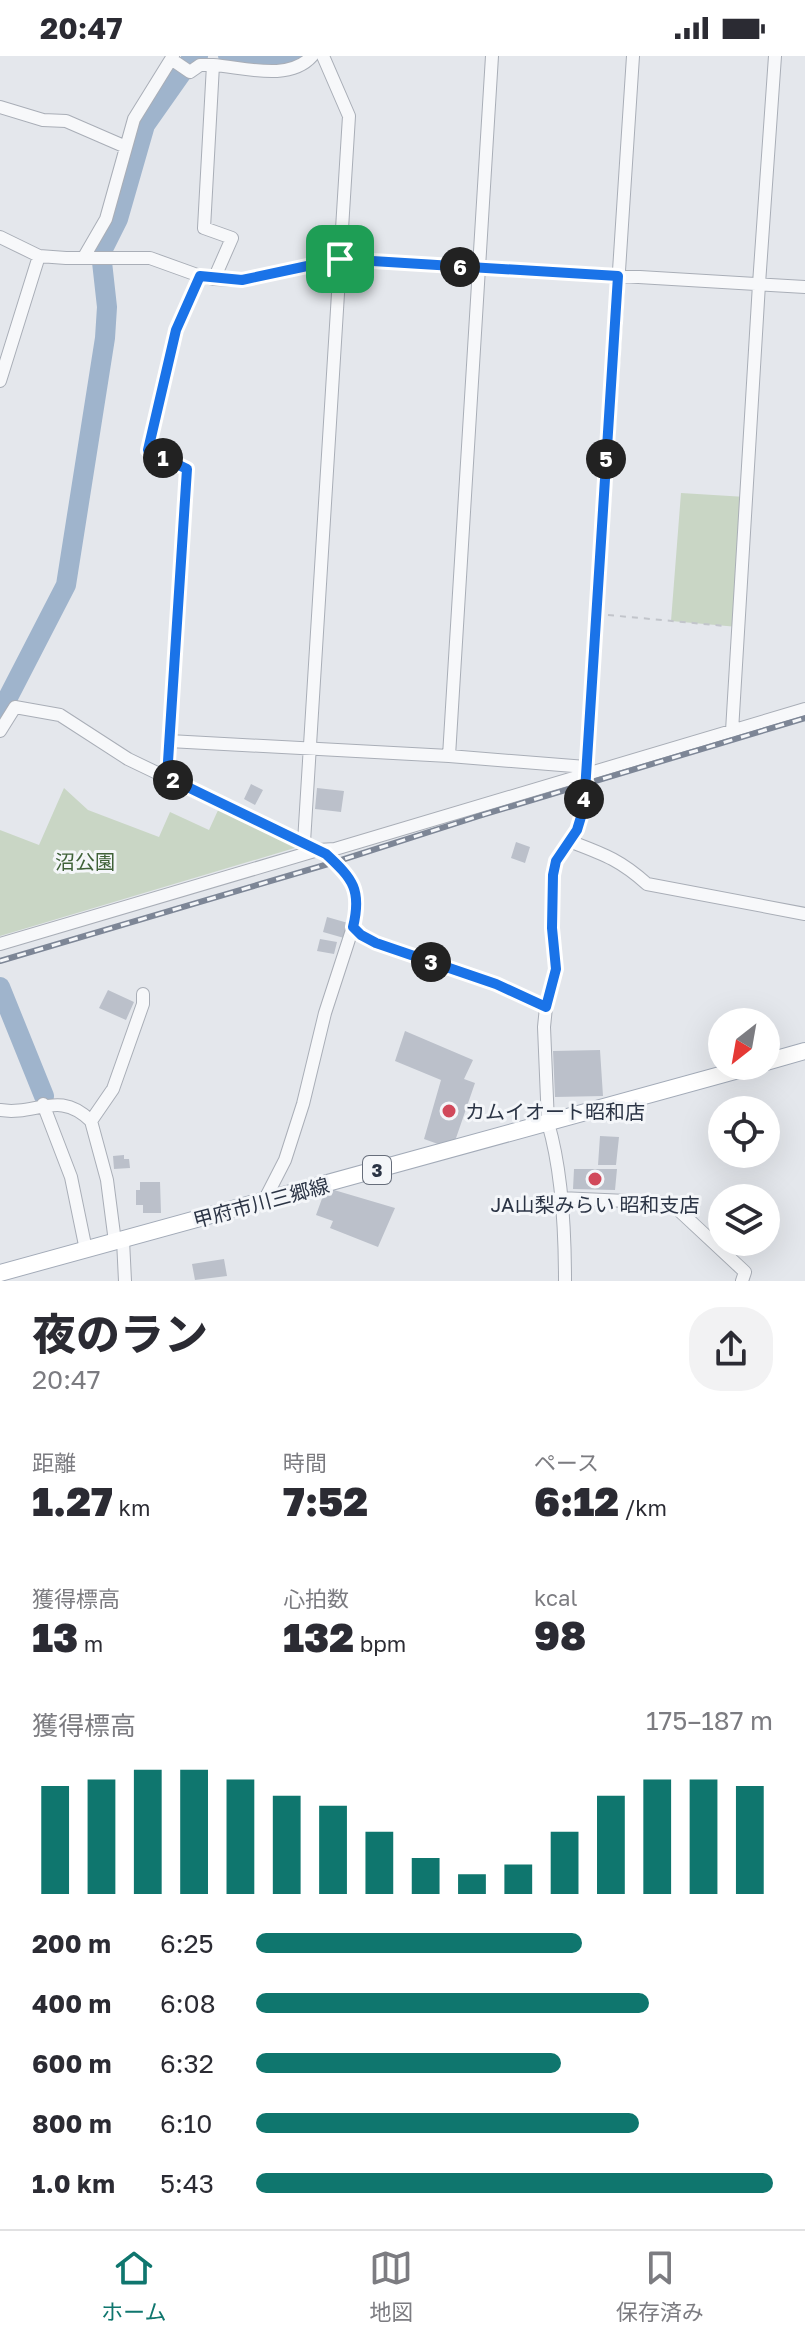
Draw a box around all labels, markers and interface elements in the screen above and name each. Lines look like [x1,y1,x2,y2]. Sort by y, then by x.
text: 20:47 [40,10,123,46]
pin [306,225,374,293]
icon: arrive [318,237,362,281]
pin: 6 [440,247,480,287]
text: 6 [453,253,467,280]
pin: 1 [143,438,183,478]
pin: 5 [586,439,626,479]
text: 1 [157,444,169,471]
text: 5 [599,445,613,472]
pin: 2 [153,760,193,800]
text: 2 [166,766,180,793]
pin: 4 [564,779,604,819]
text: 4 [577,785,591,812]
park label: 沼公園 [55,849,115,873]
pin: 3 [411,942,451,982]
text: 3 [424,948,438,975]
north arrow [708,1008,780,1080]
map controls [708,1008,780,1256]
button: locate [708,1096,780,1168]
place label: カムイオート昭和店 [465,1099,645,1123]
marker: カムイオート昭和店 [440,1102,458,1120]
road number: 3 [363,1156,391,1184]
marker: JA山梨みらい 昭和支店 [586,1170,604,1188]
street label: 甲府市川三郷線 [190,1172,332,1232]
button: layers [708,1184,780,1256]
place label: JA山梨みらい 昭和支店 [491,1192,699,1216]
text: 夜のラン [32,1307,208,1360]
button: share [689,1307,773,1391]
text: 20:47 [32,1364,101,1395]
text: 距離 [32,1449,76,1476]
text: 時間 [283,1449,327,1476]
text: ペース [534,1449,599,1476]
text: 1.27 [32,1477,113,1525]
text: 7:52 [283,1477,368,1525]
text: 6:12 [534,1477,619,1525]
text: km [113,1494,150,1521]
text: /km [619,1494,667,1521]
text: kcal [534,1584,577,1611]
text: 獲得標高 [32,1585,120,1612]
text: 心拍数 [283,1585,349,1612]
text: 98 [534,1611,586,1659]
text: 13 [32,1613,78,1661]
text: 132 [283,1613,354,1661]
text: m [78,1630,103,1657]
text: bpm [354,1630,406,1657]
text: 175–187 m [646,1705,773,1736]
text: 獲得標高 [32,1710,136,1741]
text: 200 m [32,1928,111,1959]
text: 6:25 [160,1928,214,1959]
text: 400 m [32,1988,111,2019]
text: 6:08 [160,1988,216,2019]
text: 600 m [32,2048,112,2079]
text: 6:32 [160,2048,214,2079]
text: 800 m [32,2108,112,2139]
text: 6:10 [160,2108,212,2139]
text: 1.0 km [32,2168,115,2199]
text: 5:43 [160,2168,214,2199]
tab: ホーム [101,2246,167,2326]
tab: 地図 [369,2246,413,2326]
tab: 保存済み [616,2246,704,2326]

